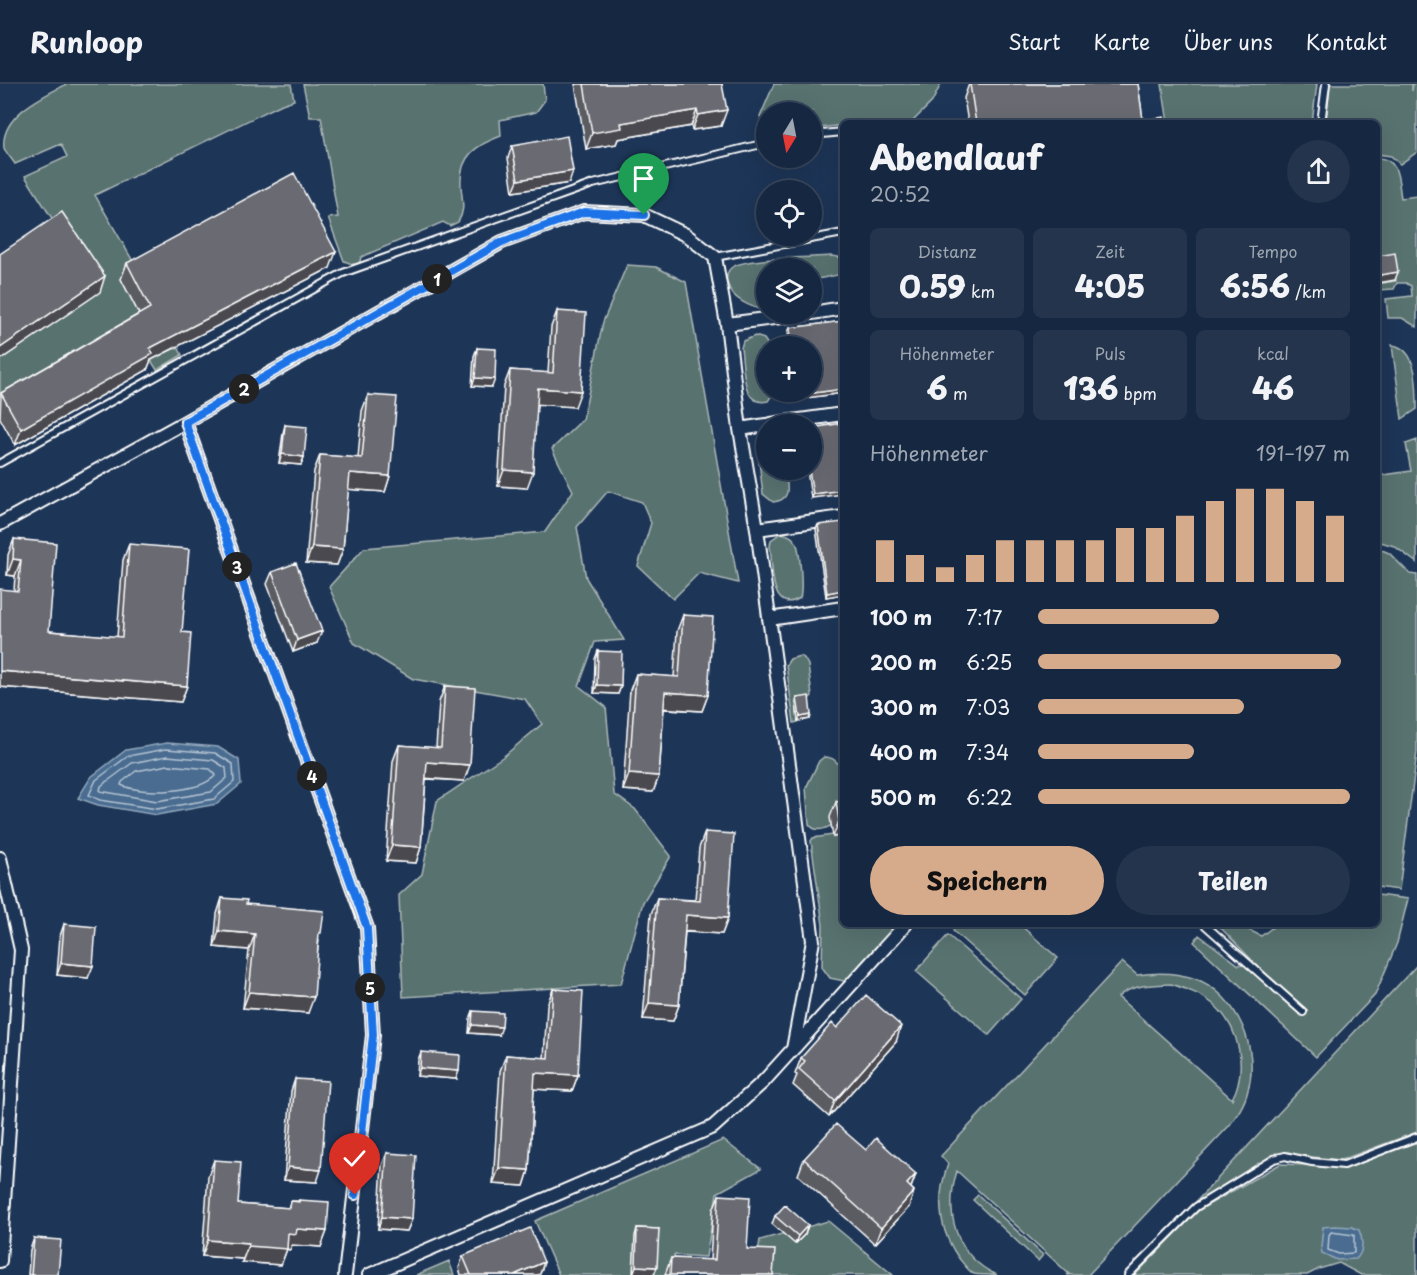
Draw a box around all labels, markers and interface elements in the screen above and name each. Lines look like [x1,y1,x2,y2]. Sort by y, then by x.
text: Runloop [30,20,143,63]
text: Start [1008,25,1060,57]
text: Karte [1093,25,1150,57]
text: Über uns [1183,25,1273,57]
text: Kontakt [1306,25,1387,57]
north arrow [756,102,822,168]
map controls [756,102,822,480]
text: Abendlauf [870,131,1043,181]
button: share [1287,140,1350,203]
pin [618,153,669,215]
icon: arrive [627,162,660,195]
text: 20:52 [870,179,931,209]
button: locate [756,180,822,246]
text: Distanz [918,239,976,263]
text: Zeit [1095,239,1125,263]
text: Tempo [1249,239,1297,263]
button: layers [756,258,822,324]
text: 0.59 [899,263,966,308]
text: 4:05 [1075,263,1145,308]
text: 6:56 [1220,263,1290,308]
pin: 1 [422,264,452,294]
text: 1 [433,267,441,291]
text: km [966,279,995,303]
text: /km [1290,279,1326,303]
button: + [756,336,822,402]
text: Höhenmeter [900,341,994,365]
text: Puls [1095,341,1125,365]
text: kcal [1257,341,1289,365]
text: 6 [927,365,948,410]
text: 136 [1063,365,1118,410]
text: 46 [1252,365,1294,410]
pin: 2 [229,374,259,404]
text: 2 [238,377,250,401]
text: m [948,381,967,405]
text: bpm [1118,381,1157,405]
button: − [756,414,822,480]
text: Höhenmeter [870,438,988,468]
text: 191–197 m [1256,438,1350,468]
pin: 3 [222,552,252,582]
text: 3 [232,555,242,579]
text: 100 m [870,602,932,632]
text: 7:17 [966,602,1002,632]
text: 200 m [870,647,937,677]
text: 6:25 [966,647,1012,677]
text: 300 m [870,692,938,722]
text: 7:03 [966,692,1010,722]
text: 400 m [870,737,938,767]
text: 7:34 [966,737,1009,767]
pin: 4 [297,761,327,791]
text: 4 [307,764,317,788]
text: 500 m [870,782,937,812]
text: 6:22 [966,782,1013,812]
button: Speichern [870,846,1104,915]
button: Teilen [1116,846,1350,915]
pin: 5 [355,973,385,1003]
text: 5 [365,976,375,1000]
pin [329,1133,380,1195]
icon: check [338,1142,371,1175]

